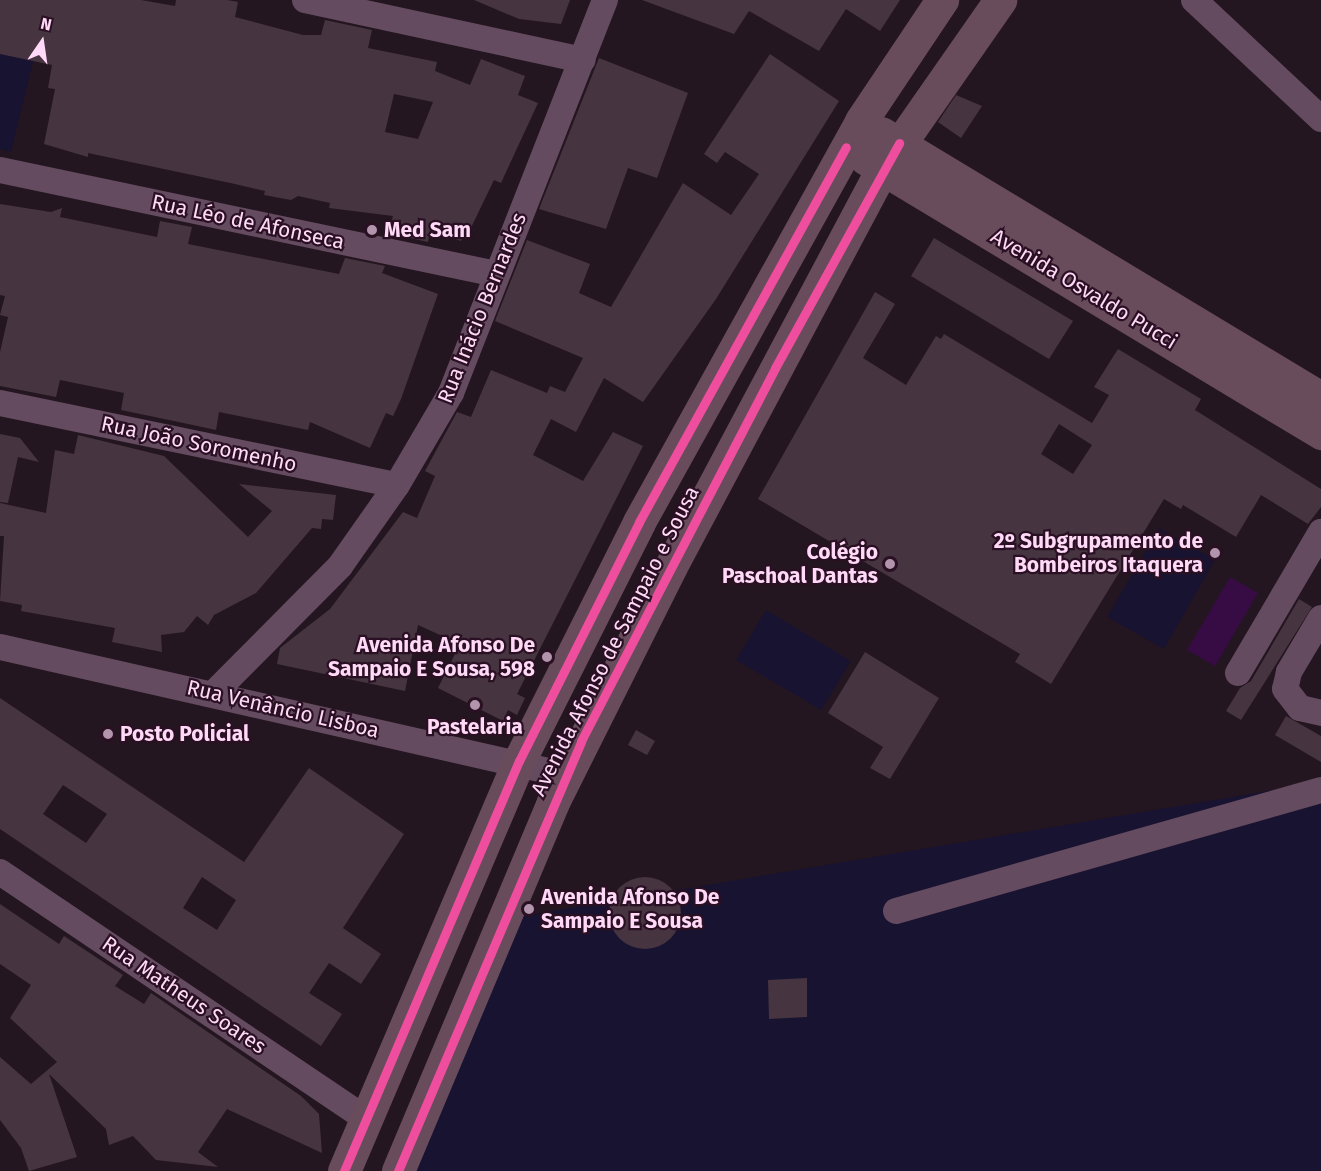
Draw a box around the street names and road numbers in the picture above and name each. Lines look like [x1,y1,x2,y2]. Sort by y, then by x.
street label: Rua Léo de Afonseca [149,189,347,255]
street label: Rua Inácio Bernardes [432,209,532,407]
street label: Avenida Osvaldo Pucci [986,223,1182,355]
street label: Rua João Soromenho [99,411,299,477]
street label: Avenida Afonso de Sampaio e Sousa [526,482,704,800]
street label: Rua Venâncio Lisboa [184,675,382,743]
street label: Rua Matheus Soares [97,931,271,1059]

